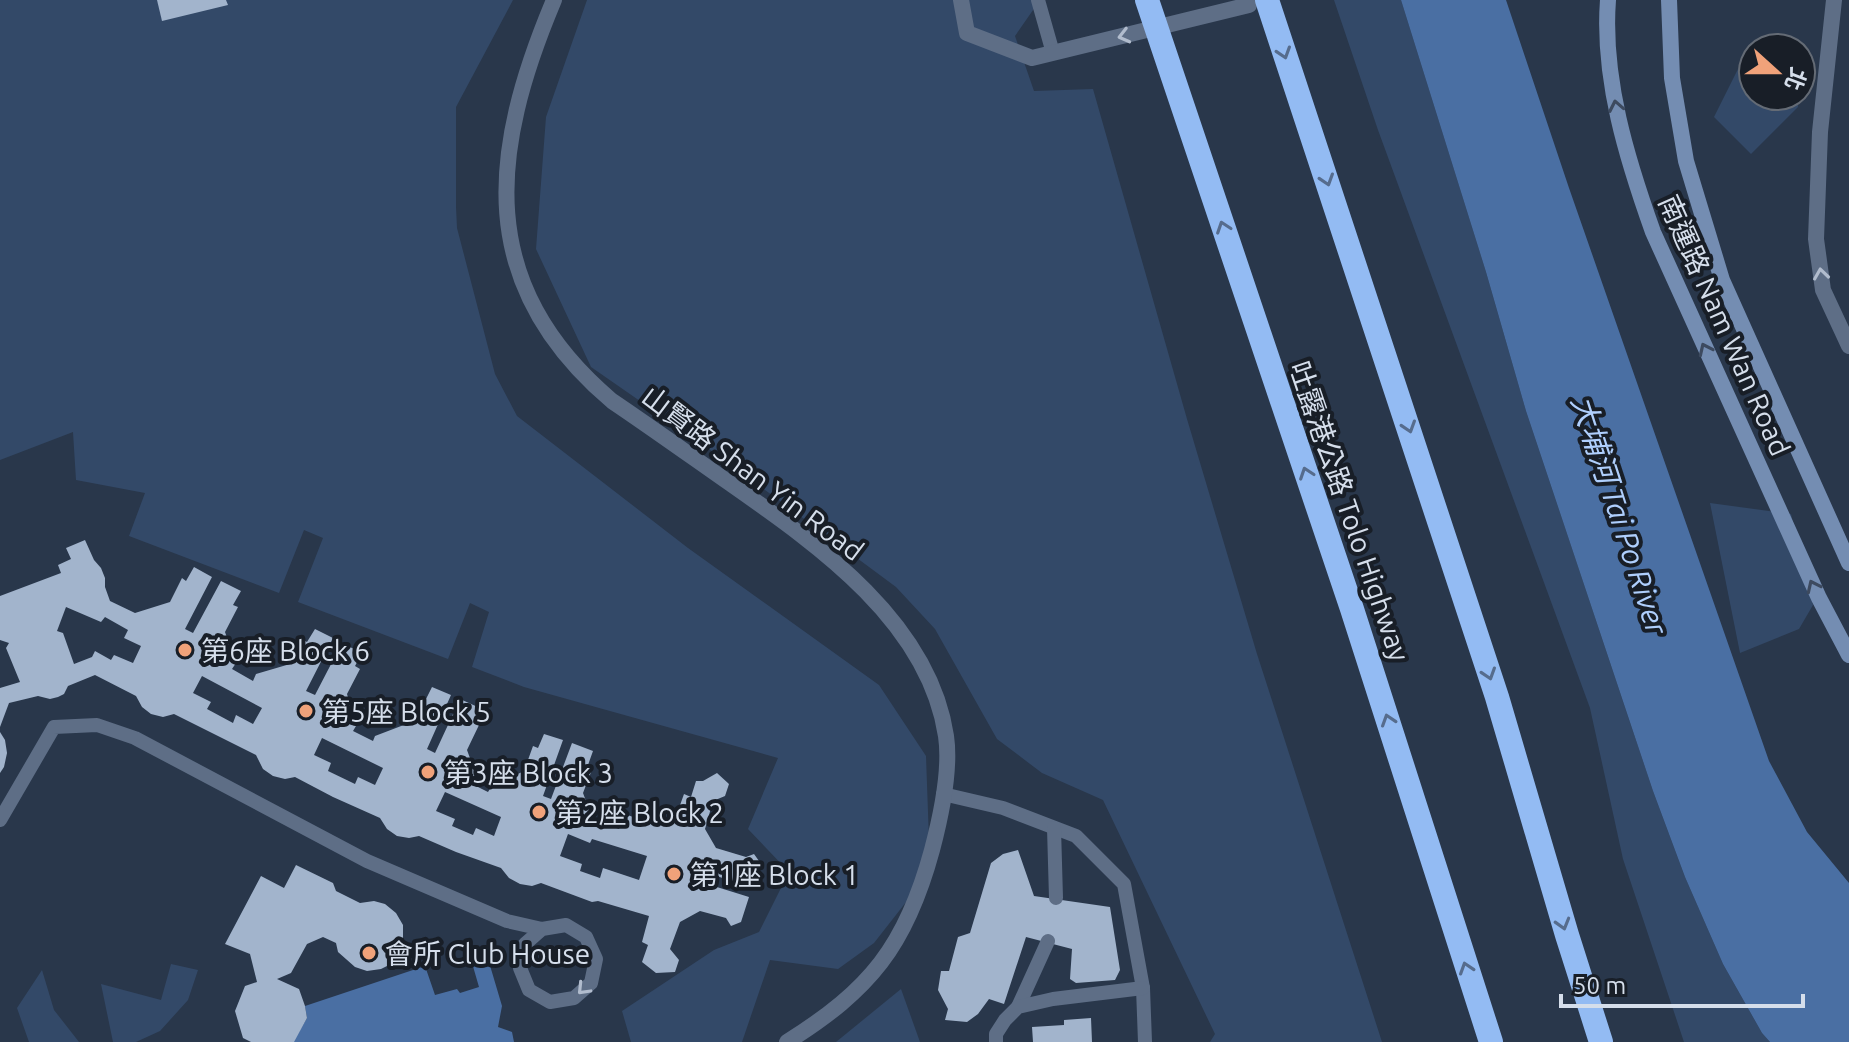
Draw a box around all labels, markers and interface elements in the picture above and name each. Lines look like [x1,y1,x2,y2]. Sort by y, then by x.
one-way arrow [1117,27,1131,44]
north arrow [1737,32,1817,112]
one-way arrow [1275,45,1291,59]
text: 北 [1781,65,1812,94]
one-way arrow [1609,99,1626,112]
one-way arrow [1317,173,1333,187]
street label: 南運路 Nam Wan Road [1653,190,1797,460]
one-way arrow [1216,221,1232,235]
one-way arrow [1813,267,1830,281]
one-way arrow [1699,343,1715,357]
street label: 吐露港公路 Tolo Highway [1284,357,1416,665]
street label: 山賢路 Shan Yin Road [636,380,870,566]
water label: 大埔河 Tai Po River [1565,391,1675,640]
one-way arrow [1399,419,1415,433]
one-way arrow [1299,467,1315,481]
one-way arrow [1807,579,1823,594]
place label: 第6座 Block 6 [201,635,370,666]
marker: 第6座 Block 6 [176,641,194,659]
one-way arrow [1480,667,1496,681]
place label: 第5座 Block 5 [322,696,491,727]
marker: 第5座 Block 5 [297,702,315,720]
one-way arrow [1381,714,1397,728]
place label: 第3座 Block 3 [444,757,613,788]
marker: 第3座 Block 3 [419,763,437,781]
place label: 第2座 Block 2 [555,797,724,828]
marker: 第2座 Block 2 [530,803,548,821]
place label: 第1座 Block 1 [690,859,859,890]
marker: 第1座 Block 1 [665,865,683,883]
one-way arrow [1554,916,1570,930]
place label: 會所 Club House [385,938,590,969]
marker: 會所 Club House [360,944,378,962]
scale bar [1561,958,1803,1008]
one-way arrow [1460,962,1476,976]
text: 50 m [1573,972,1626,999]
one-way arrow [577,979,592,994]

